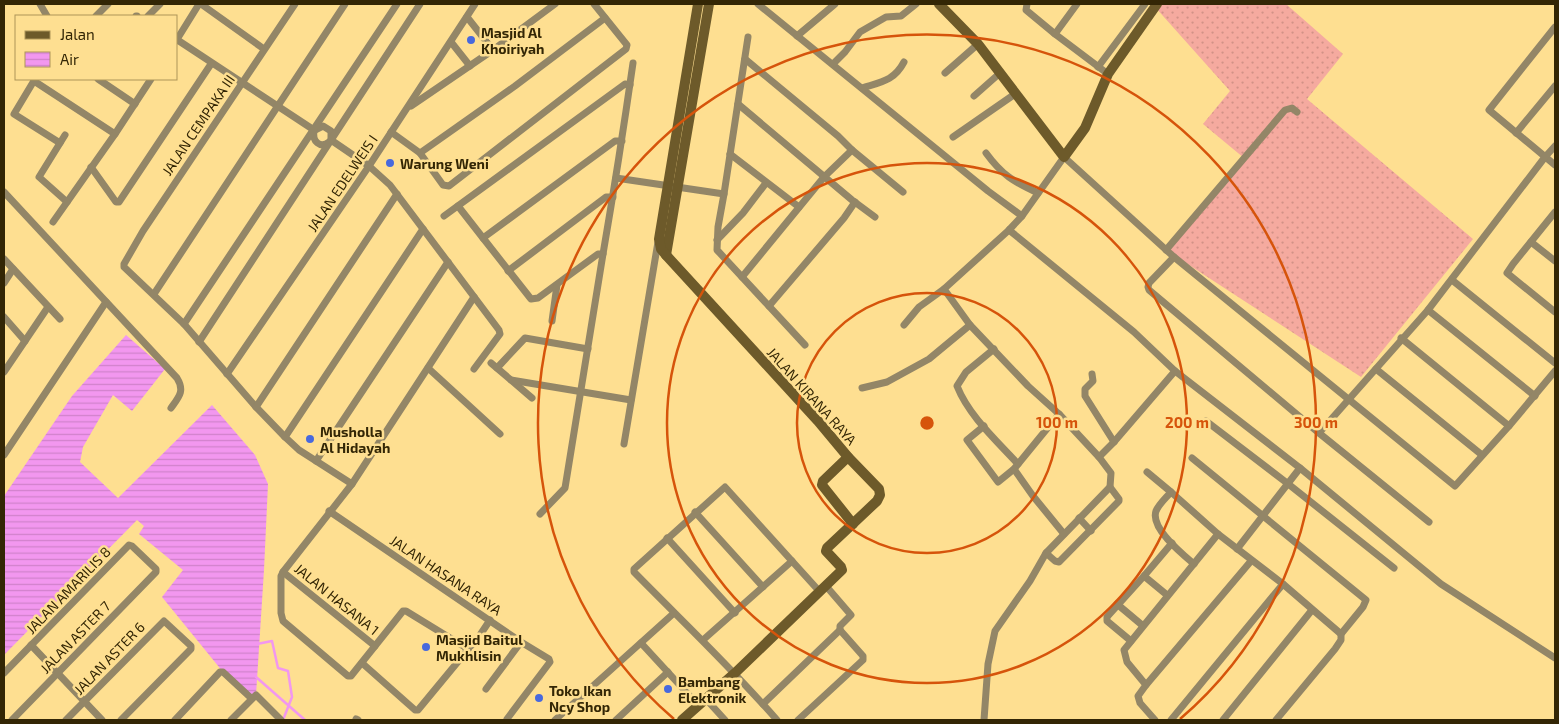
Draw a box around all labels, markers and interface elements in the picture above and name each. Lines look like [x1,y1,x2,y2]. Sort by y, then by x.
legend [15,15,178,80]
place label: Masjid Al Khoiriyah [481,24,544,57]
text: Jalan [60,25,95,43]
marker: Masjid Al Khoiriyah [465,34,477,46]
text: Air [60,50,79,68]
street label: JALAN CEMPAKA III [158,71,238,179]
street label: JALAN EDELWEIS I [303,131,381,235]
place label: Warung Weni [400,155,489,172]
marker: Warung Weni [384,157,396,169]
street label: JALAN KIRANA RAYA [764,344,861,449]
text: 100 m [1036,413,1078,431]
text: 200 m [1165,413,1209,431]
text: 300 m [1294,413,1338,431]
centre of rings [918,414,936,432]
place label: Musholla Al Hidayah [320,423,390,456]
marker: Musholla Al Hidayah [304,433,316,445]
street label: JALAN HASANA RAYA [387,531,505,619]
street label: JALAN AMARILIS 8 [22,543,114,637]
street label: JALAN HASANA 1 [291,560,383,638]
street label: JALAN ASTER 7 [36,597,114,677]
street label: JALAN ASTER 6 [70,618,148,698]
place label: Masjid Baitul Mukhlisin [436,631,523,664]
marker: Masjid Baitul Mukhlisin [420,641,432,653]
place label: Bambang Elektronik [678,673,747,706]
place label: Toko Ikan Ncy Shop [549,682,611,715]
marker: Bambang Elektronik [662,683,674,695]
marker: Toko Ikan Ncy Shop [533,692,545,704]

